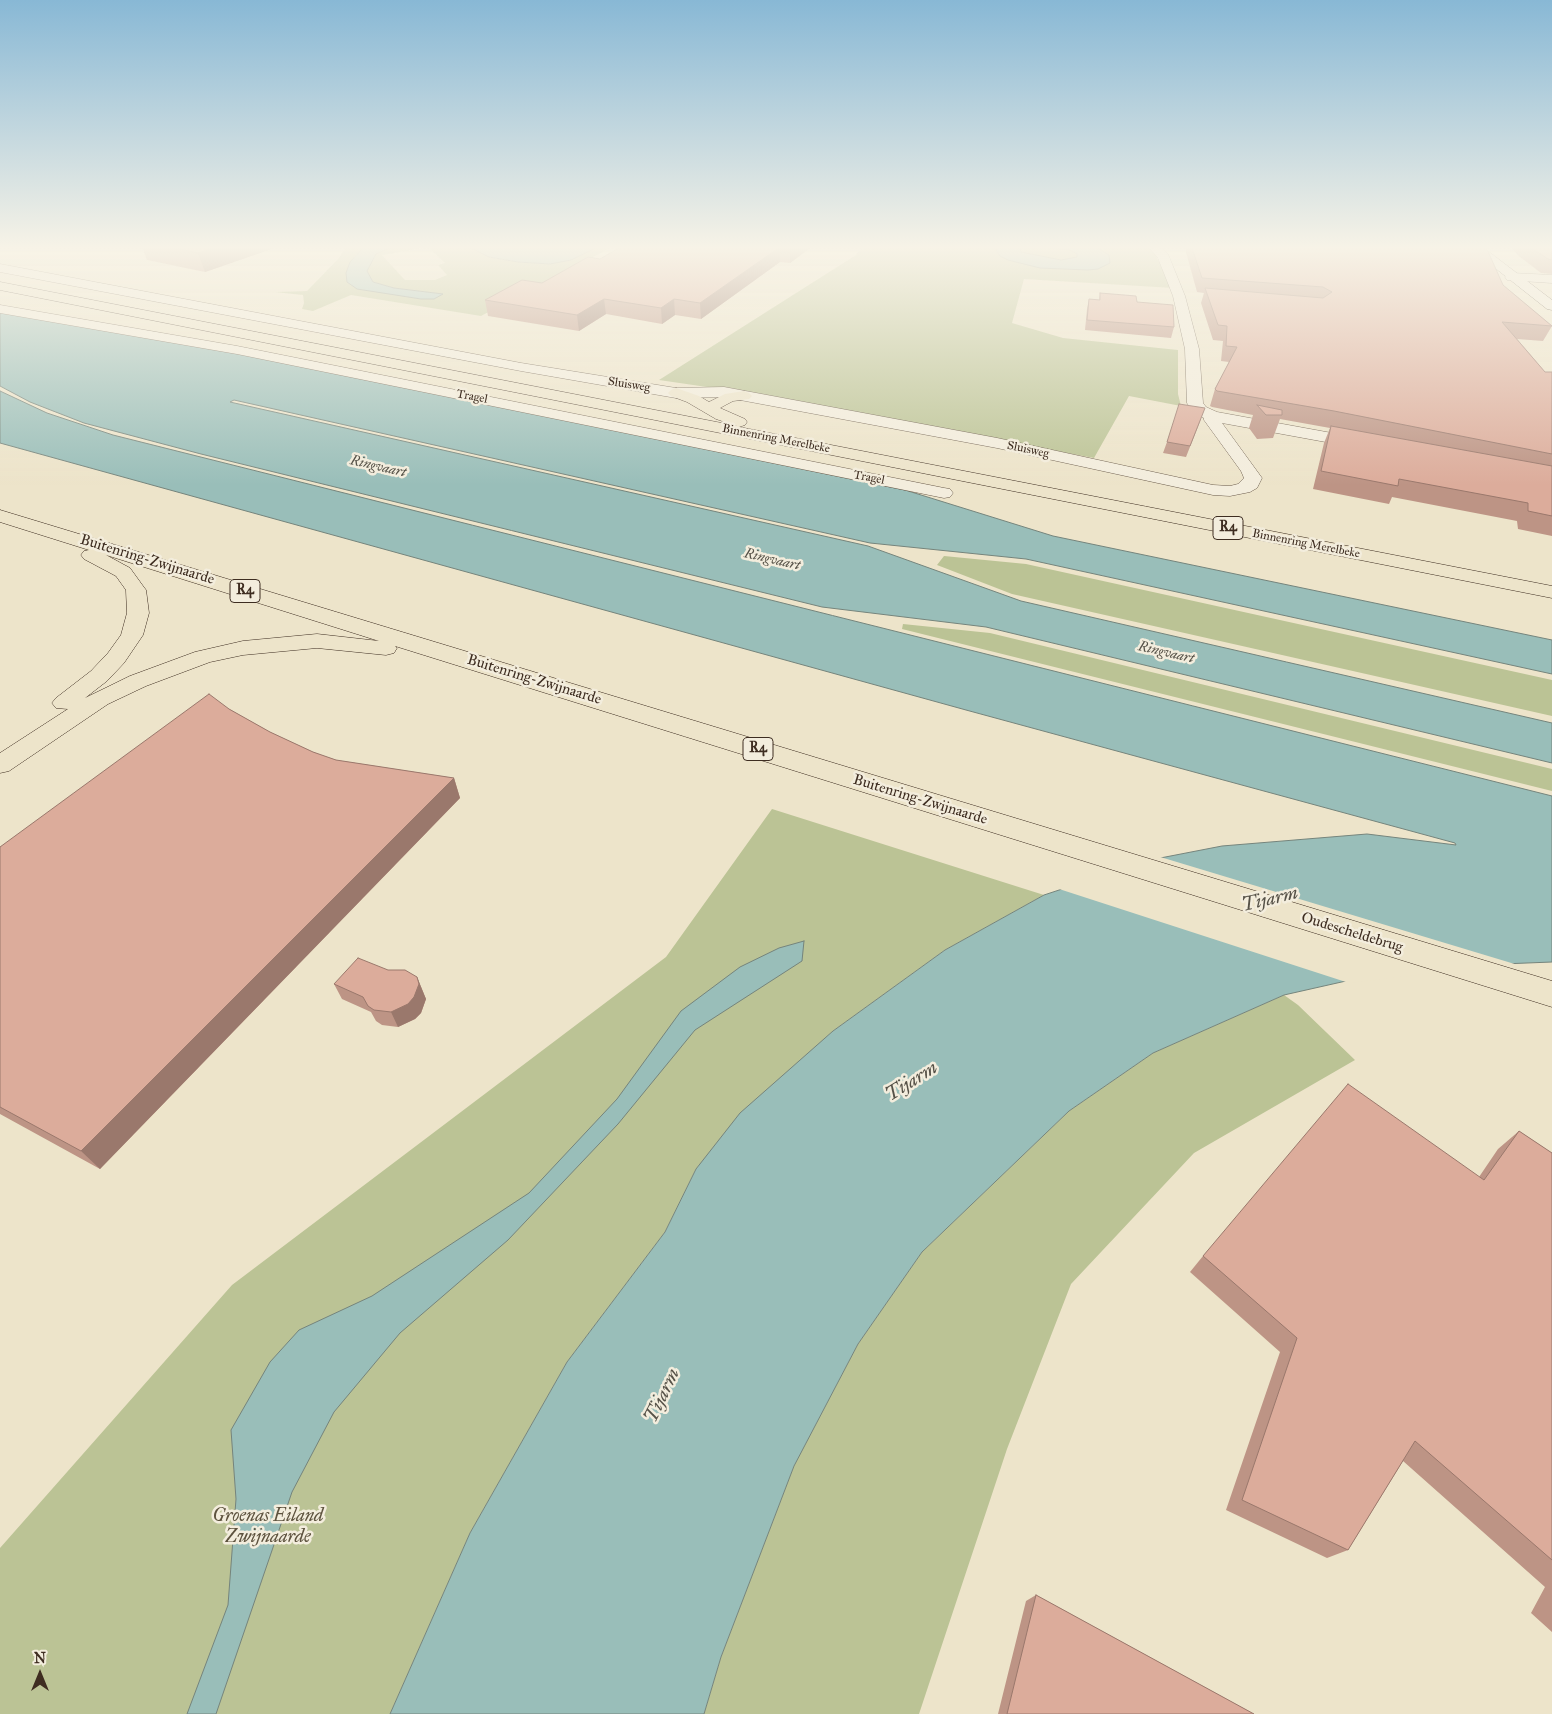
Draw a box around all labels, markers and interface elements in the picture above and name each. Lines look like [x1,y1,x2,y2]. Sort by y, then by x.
street label: Sluisweg [607,375,651,395]
street label: Tragel [455,387,489,407]
street label: Binnenring Merelbeke [721,422,831,456]
street label: Sluisweg [1006,439,1050,461]
water label: Ringvaart [348,452,408,482]
street label: Tragel [852,468,886,488]
road number: R4 [1213,516,1243,540]
street label: Binnenring Merelbeke [1251,527,1361,561]
street label: Buitenring-Zwijnaarde [78,531,216,589]
water label: Ringvaart [742,545,802,575]
road number: R4 [230,580,260,602]
water label: Ringvaart [1136,638,1196,668]
street label: Buitenring-Zwijnaarde [465,651,603,709]
road number: R4 [743,738,773,761]
street label: Buitenring-Zwijnaarde [851,771,989,829]
water label: Tijarm [1240,882,1300,918]
street label: Oudescheldebrug [1299,909,1405,957]
water label: Tijarm [882,1057,942,1107]
water label: Tijarm [640,1365,686,1427]
park label: Groenas Eiland Zwijnaarde [212,1506,324,1548]
north arrow [15,1649,65,1699]
text: N [34,1650,46,1667]

